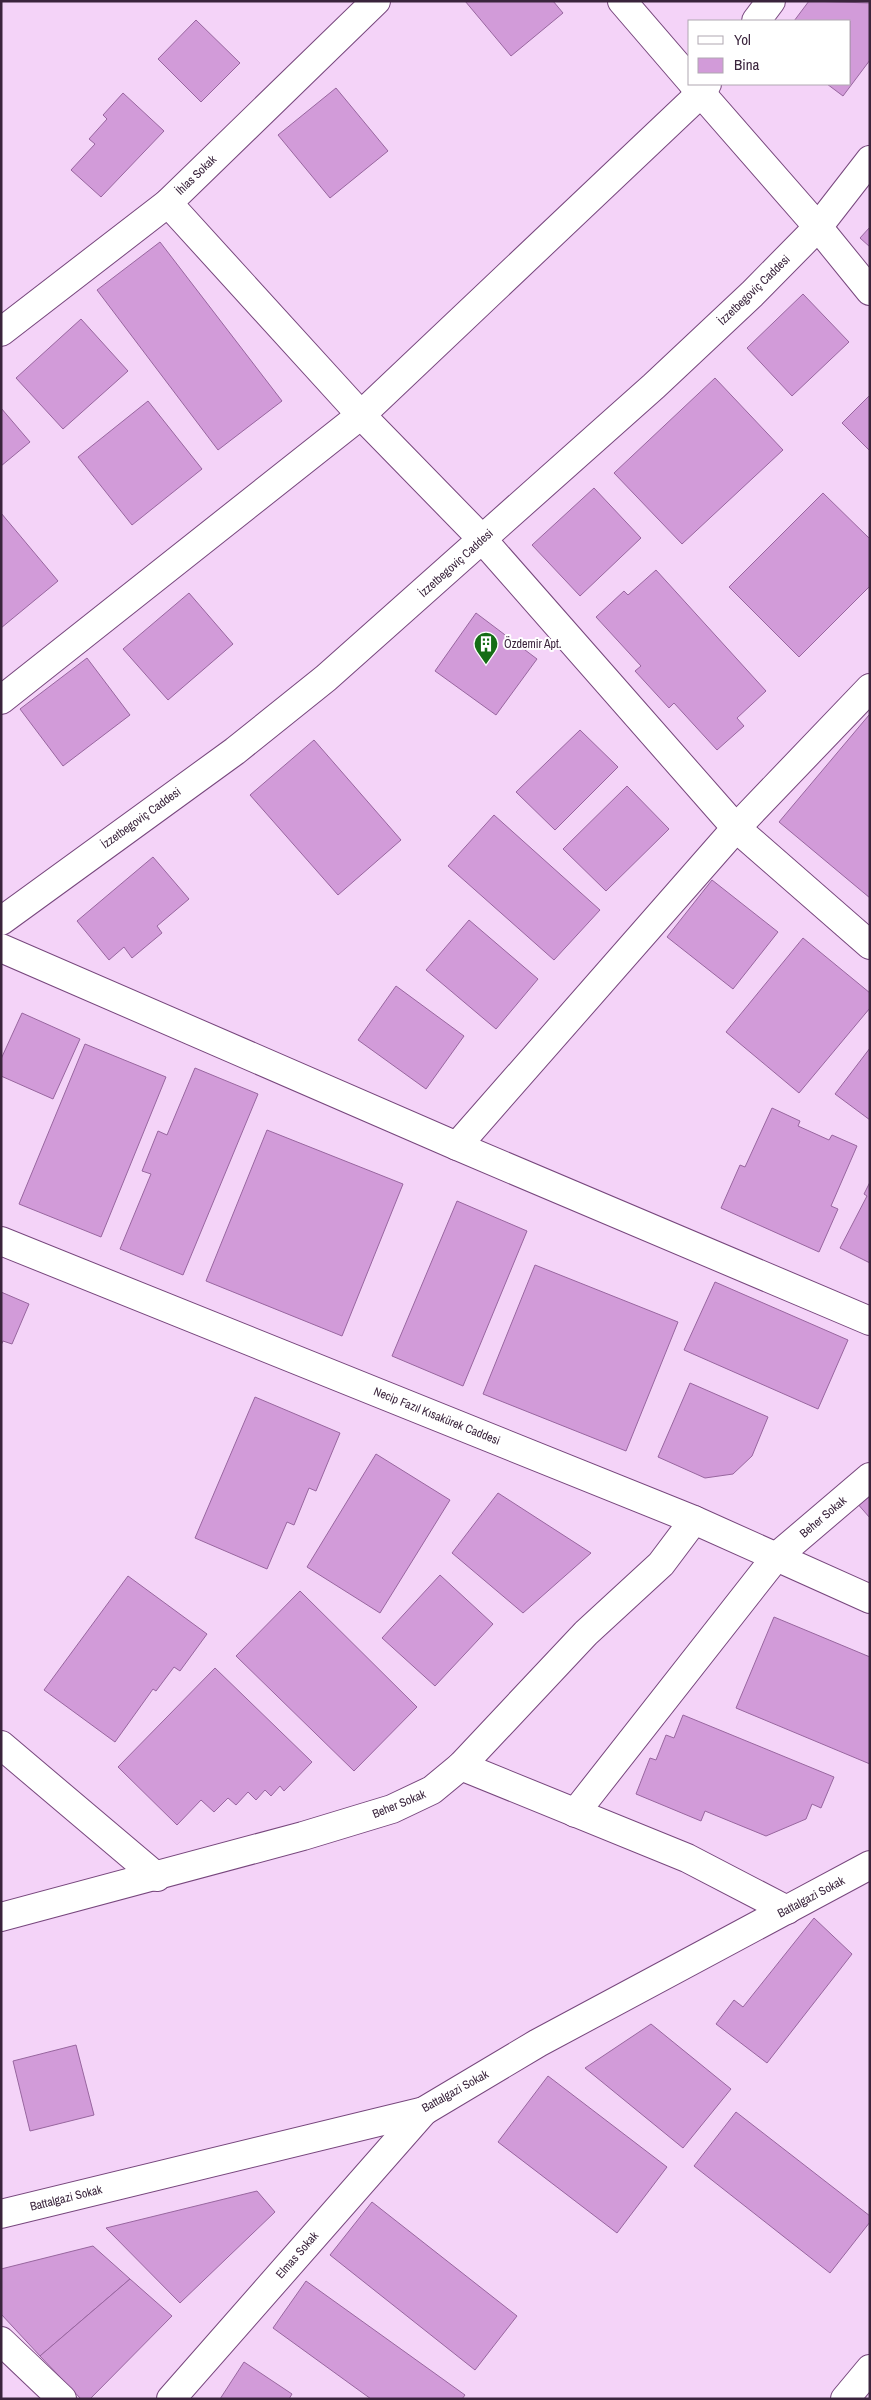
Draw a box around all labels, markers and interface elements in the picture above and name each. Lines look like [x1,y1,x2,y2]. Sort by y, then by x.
legend [688,20,851,85]
text: Yol [734,29,751,50]
text: Bina [734,54,759,75]
street label: İhlas Sokak [172,152,220,198]
street label: İzzetbegoviç Caddesi [714,251,794,329]
street label: İzzetbegoviç Caddesi [415,525,497,601]
building icon: Özdemir Apt. [473,631,499,665]
place label: Özdemir Apt. [504,635,561,652]
street label: İzzetbegoviç Caddesi [98,784,184,852]
street label: Necip Fazıl Kısakürek Caddesi [371,1383,503,1449]
street label: Beher Sokak [796,1493,850,1541]
street label: Beher Sokak [370,1786,428,1822]
street label: Battalgazi Sokak [775,1873,847,1921]
street label: Battalgazi Sokak [419,2066,491,2116]
street label: Battalgazi Sokak [28,2181,104,2215]
street label: Elmas Sokak [272,2228,322,2282]

